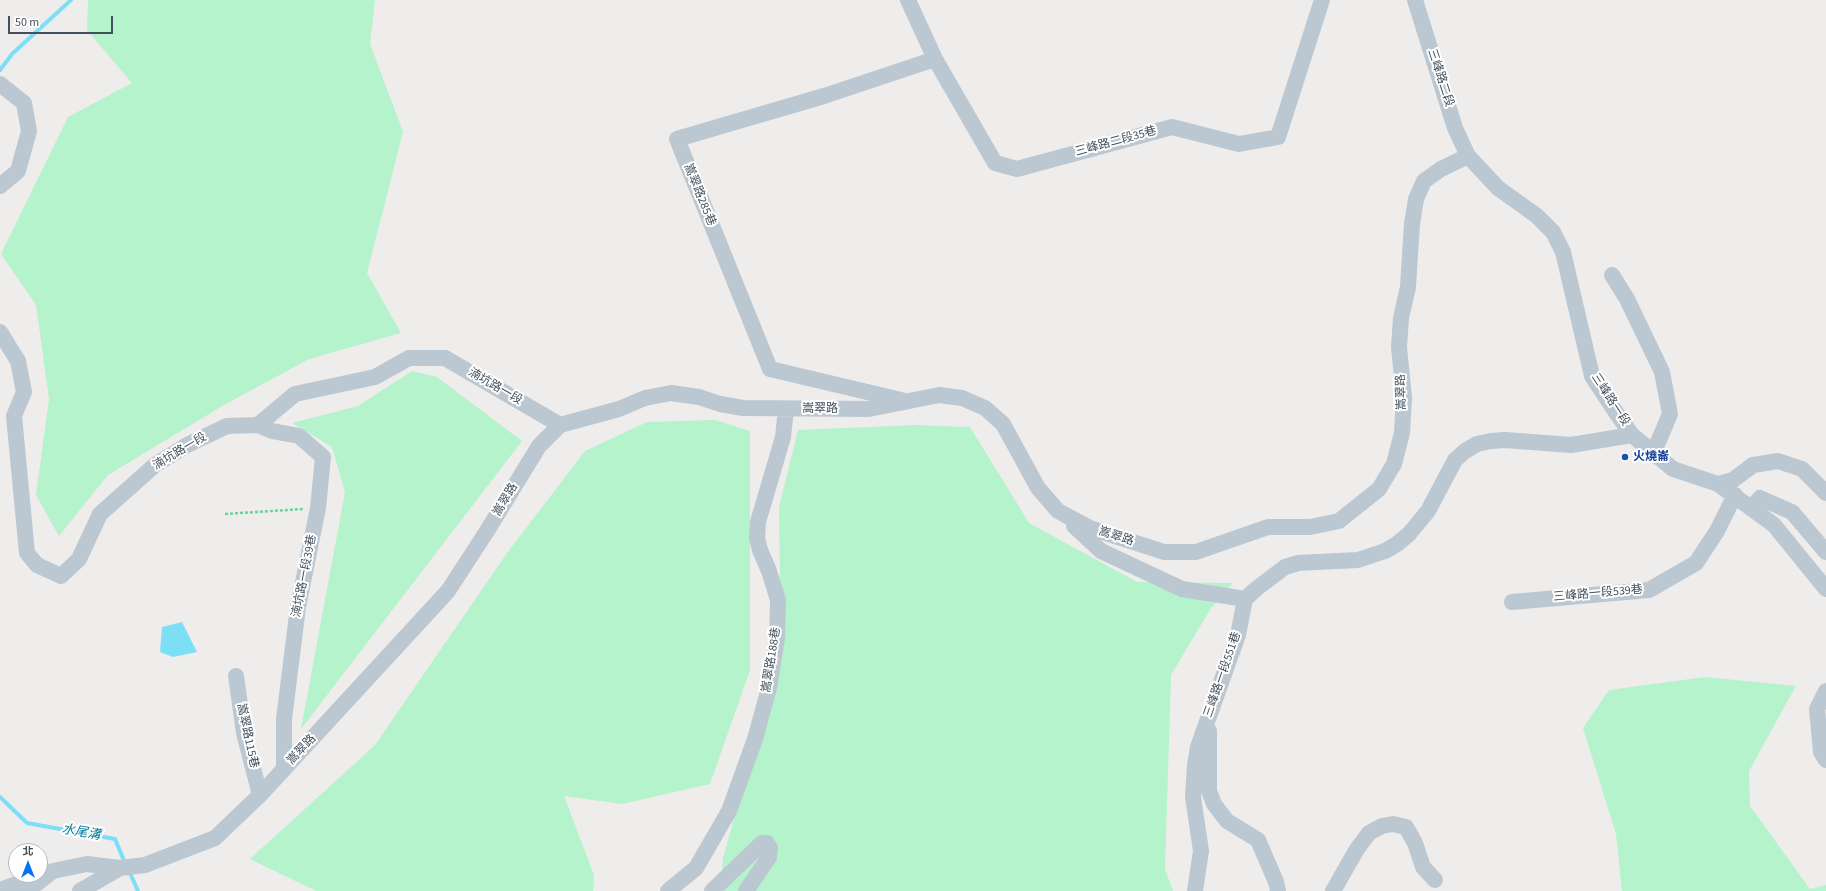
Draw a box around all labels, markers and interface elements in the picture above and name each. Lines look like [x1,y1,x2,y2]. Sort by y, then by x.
scale bar [10,8,115,34]
text: 50 m [15,14,39,31]
street label: 三峰路二段 [1424,47,1456,109]
street label: 三峰路二段35巷 [1074,124,1158,160]
street label: 嵩翠路285巷 [680,162,718,228]
street label: 湳坑路一段 [465,366,525,408]
street label: 三峰路一段 [1588,371,1632,429]
street label: 嵩翠路 [1394,374,1410,410]
street label: 嵩翠路 [802,402,838,416]
street label: 湳坑路一段 [151,430,209,474]
place label: 火燒崙 [1633,450,1669,464]
marker: 火燒崙 [1620,452,1630,462]
street label: 嵩翠路 [491,481,521,519]
street label: 嵩翠路 [1097,525,1135,549]
street label: 湳坑路一段39巷 [290,533,320,619]
street label: 三峰路一段539巷 [1553,583,1643,605]
street label: 嵩翠路188巷 [760,626,784,694]
street label: 三峰路一段551巷 [1202,630,1244,720]
street label: 嵩翠路115巷 [233,702,261,770]
street label: 嵩翠路 [284,732,320,768]
water label: 水尾溝 [60,822,102,844]
north arrow [8,843,48,883]
text: 北 [23,844,34,859]

